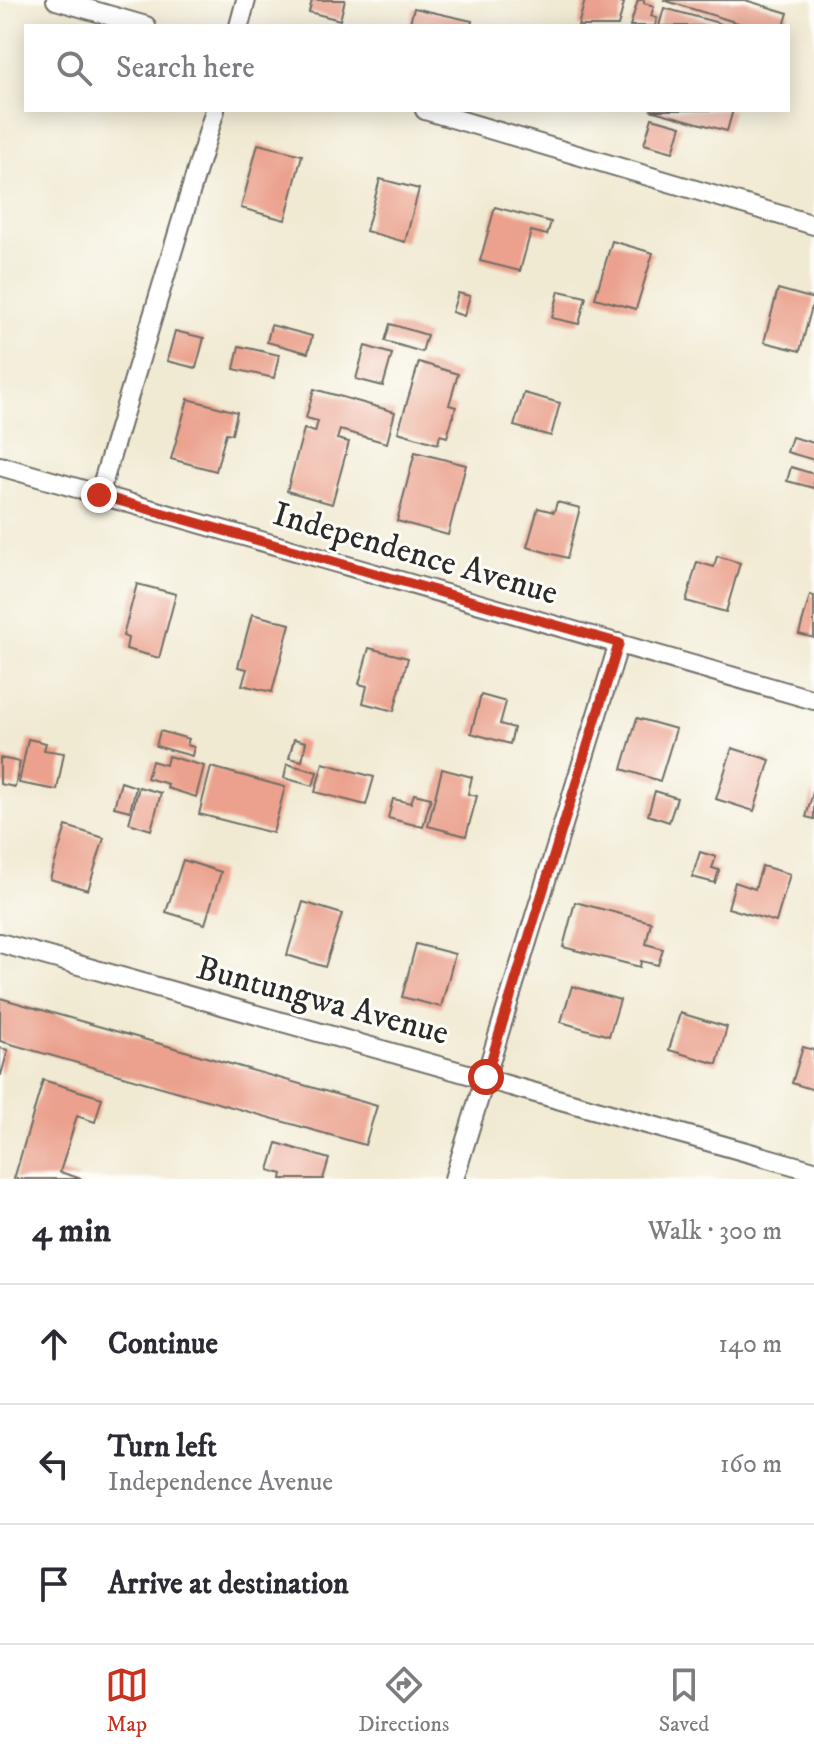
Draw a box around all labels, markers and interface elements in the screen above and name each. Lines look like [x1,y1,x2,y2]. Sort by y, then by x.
search box [24,24,790,112]
icon: search [52,46,96,90]
text: Search here [116,50,255,87]
route end [81,477,117,513]
street label: Independence Avenue [268,493,563,615]
street label: Buntungwa Avenue [192,947,453,1055]
route start [468,1059,504,1095]
text: 4 min [32,1210,111,1252]
text: Walk · 300 m [648,1215,782,1248]
icon: ahead [32,1322,76,1366]
text: Continue [108,1326,218,1363]
text: 140 m [718,1328,782,1361]
text: Turn left [108,1429,217,1466]
icon: left [32,1442,76,1486]
text: 160 m [720,1448,782,1481]
text: Independence Avenue [108,1466,333,1499]
icon: arrive [32,1562,76,1606]
text: Arrive at destination [108,1566,349,1603]
tab: Map [105,1663,149,1738]
tab: Directions [358,1663,449,1738]
tab: Saved [659,1663,709,1738]

